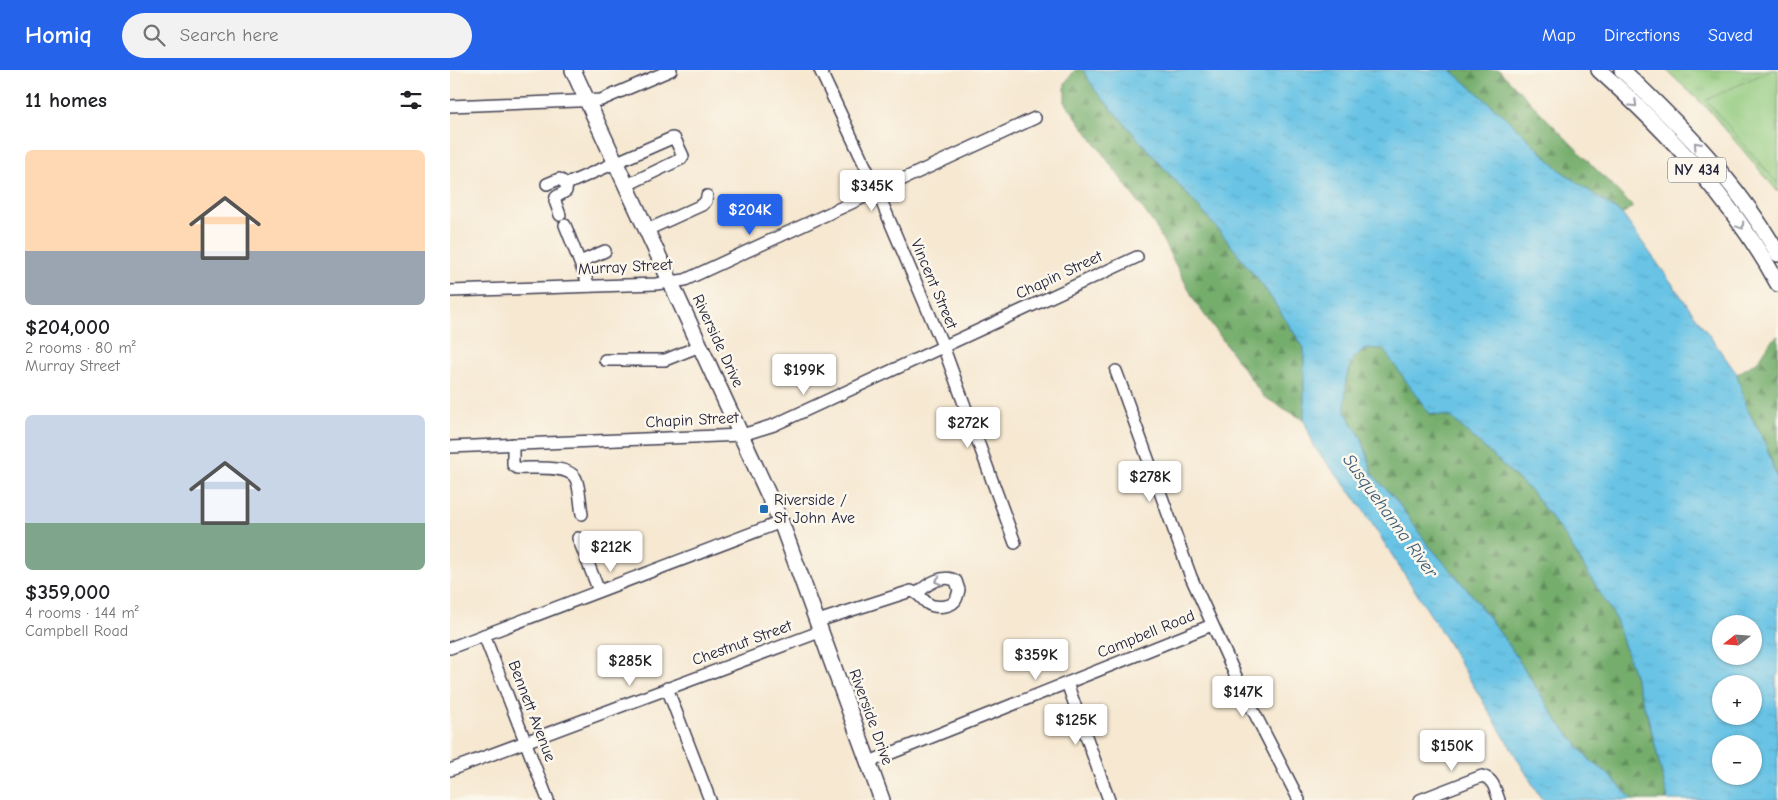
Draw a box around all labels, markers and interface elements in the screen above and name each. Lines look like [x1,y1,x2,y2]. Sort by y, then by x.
search box [122,13,472,58]
text: Homiq [25,21,92,49]
icon: search [140,21,168,49]
text: Search here [180,24,279,46]
text: Map [1542,25,1576,46]
text: Directions [1604,25,1680,46]
text: Saved [1708,25,1753,46]
icon: filters [397,86,425,114]
text: 11 homes [25,88,107,112]
one-way arrow [1628,98,1637,107]
one-way arrow [1694,141,1703,150]
road number: NY 434 [1668,158,1726,182]
pin: $345K [837,170,907,212]
text: $345K [851,177,893,195]
icon: home [180,183,270,273]
pin: $204K [715,194,785,236]
text: $204K [728,201,772,219]
one-way arrow [1734,221,1744,230]
street label: Vincent Street [907,236,961,332]
street label: Chapin Street [1013,247,1105,303]
street label: Murray Street [577,256,673,278]
street label: Riverside Drive [689,292,747,390]
text: $204,000 [25,315,110,339]
text: 2 rooms · 80 m² [25,339,136,357]
pin: $199K [769,354,839,396]
text: Murray Street [25,357,120,375]
text: $199K [783,361,825,379]
pin: $272K [933,406,1003,449]
street label: Chapin Street [645,409,739,431]
text: $272K [947,414,989,432]
icon: home [180,448,270,538]
water label: Susquehanna River [1338,450,1442,582]
pin: $278K [1115,460,1185,503]
text: $278K [1129,468,1171,486]
place label: Riverside / St John Ave [774,491,855,527]
marker: Riverside / St John Ave [758,503,770,515]
pin: $212K [576,530,646,573]
text: $212K [591,538,631,556]
one-way arrow [934,575,943,586]
text: $359,000 [25,580,110,604]
text: 4 rooms · 144 m² [25,604,139,622]
street label: Campbell Road [1095,606,1197,662]
north arrow [1712,615,1762,665]
map controls [1712,615,1762,785]
street label: Chestnut Street [690,617,795,669]
text: Campbell Road [25,622,128,640]
pin: $359K [1001,638,1071,681]
pin: $285K [595,644,665,687]
text: $359K [1014,646,1058,664]
text: $285K [608,652,652,670]
street label: Bennett Avenue [504,658,560,764]
street label: Riverside Drive [845,667,897,767]
button: + [1712,675,1762,725]
pin: $147K [1208,676,1278,718]
text: $147K [1223,683,1263,701]
pin: $125K [1041,704,1111,746]
text: $125K [1055,711,1097,729]
pin: $150K [1417,730,1487,772]
button: − [1712,735,1762,785]
text: $150K [1431,737,1473,755]

